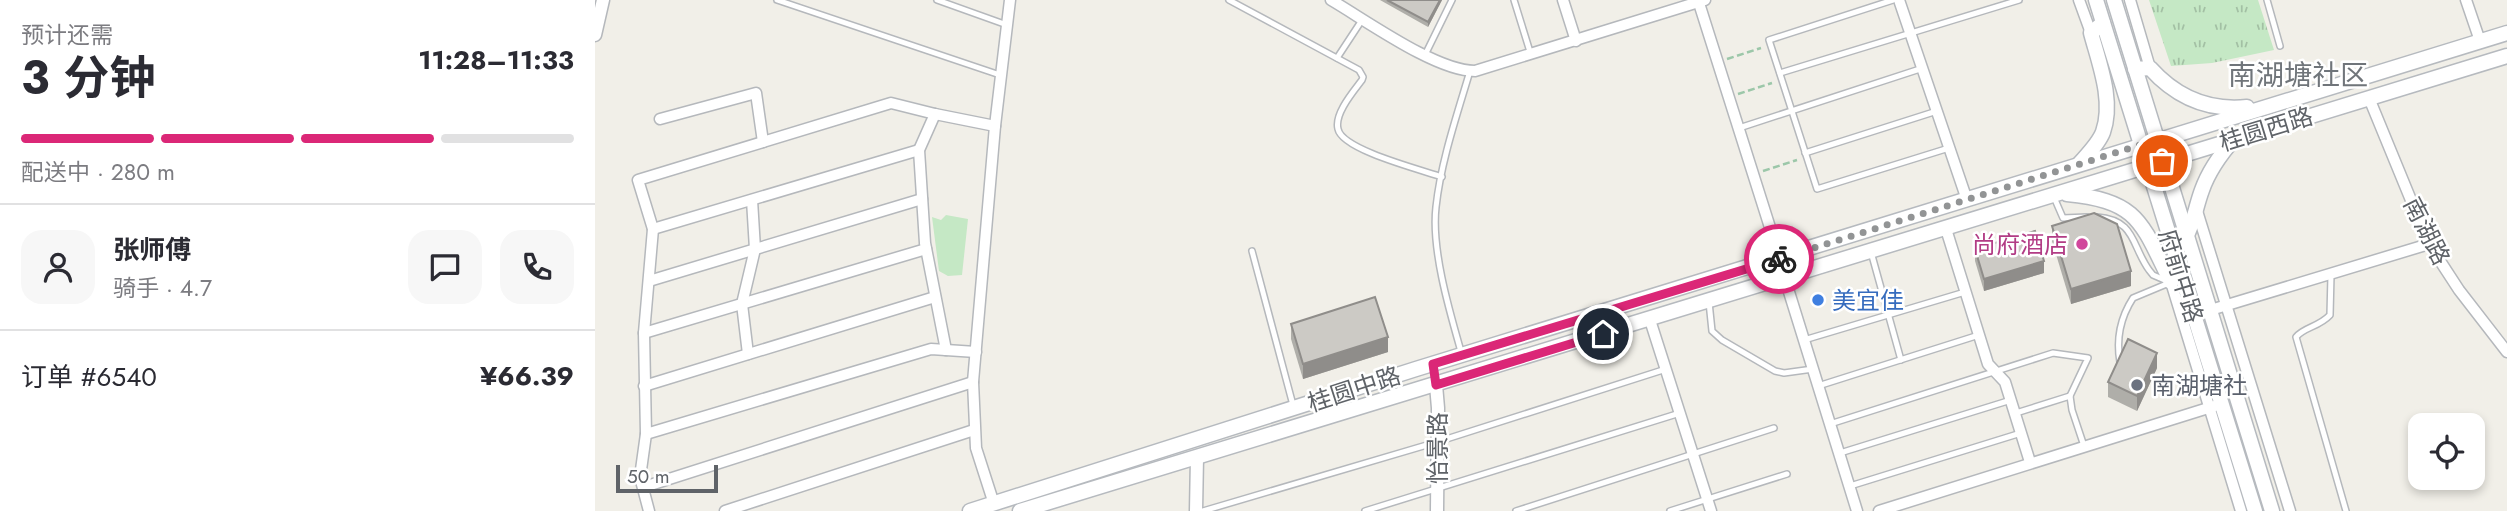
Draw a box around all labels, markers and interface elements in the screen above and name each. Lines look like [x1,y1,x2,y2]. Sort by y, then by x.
text: 预计还需 [21,18,113,52]
text: 11:28–11:33 [418,41,574,79]
text: 3 分钟 [21,45,155,111]
district label: 南湖塘社区 [2228,55,2368,96]
street label: 桂圆西路 [2215,98,2317,160]
pin [2132,131,2192,191]
icon: bag [2143,142,2181,180]
text: 配送中 · 280 m [21,155,175,189]
street label: 南湖路 [2395,191,2459,271]
courier [1744,224,1814,294]
street label: 府前中路 [2150,225,2212,327]
place label: 尚府酒店 [1972,227,2068,262]
button: person [21,230,95,304]
button: chat [408,230,482,304]
button: phone [500,230,574,304]
text: 张师傅 [113,231,191,269]
marker: 尚府酒店 [2074,236,2090,252]
icon: bike [1760,240,1798,278]
text: 骑手 · 4.7 [113,271,212,305]
place label: 美宜佳 [1832,283,1904,318]
marker: 美宜佳 [1810,292,1826,308]
pin [1573,304,1633,364]
icon: home [1584,315,1622,353]
text: ¥66.39 [480,357,574,395]
text: 订单 #6540 [21,358,157,396]
street label: 桂圆中路 [1303,358,1405,420]
place label: 南湖塘社 [2151,368,2247,403]
marker: 南湖塘社 [2129,377,2145,393]
street label: 怡景路 [1420,412,1455,484]
map controls [2408,413,2485,490]
button: locate [2408,413,2485,490]
scale bar [616,462,717,494]
text: 50 m [627,463,670,490]

